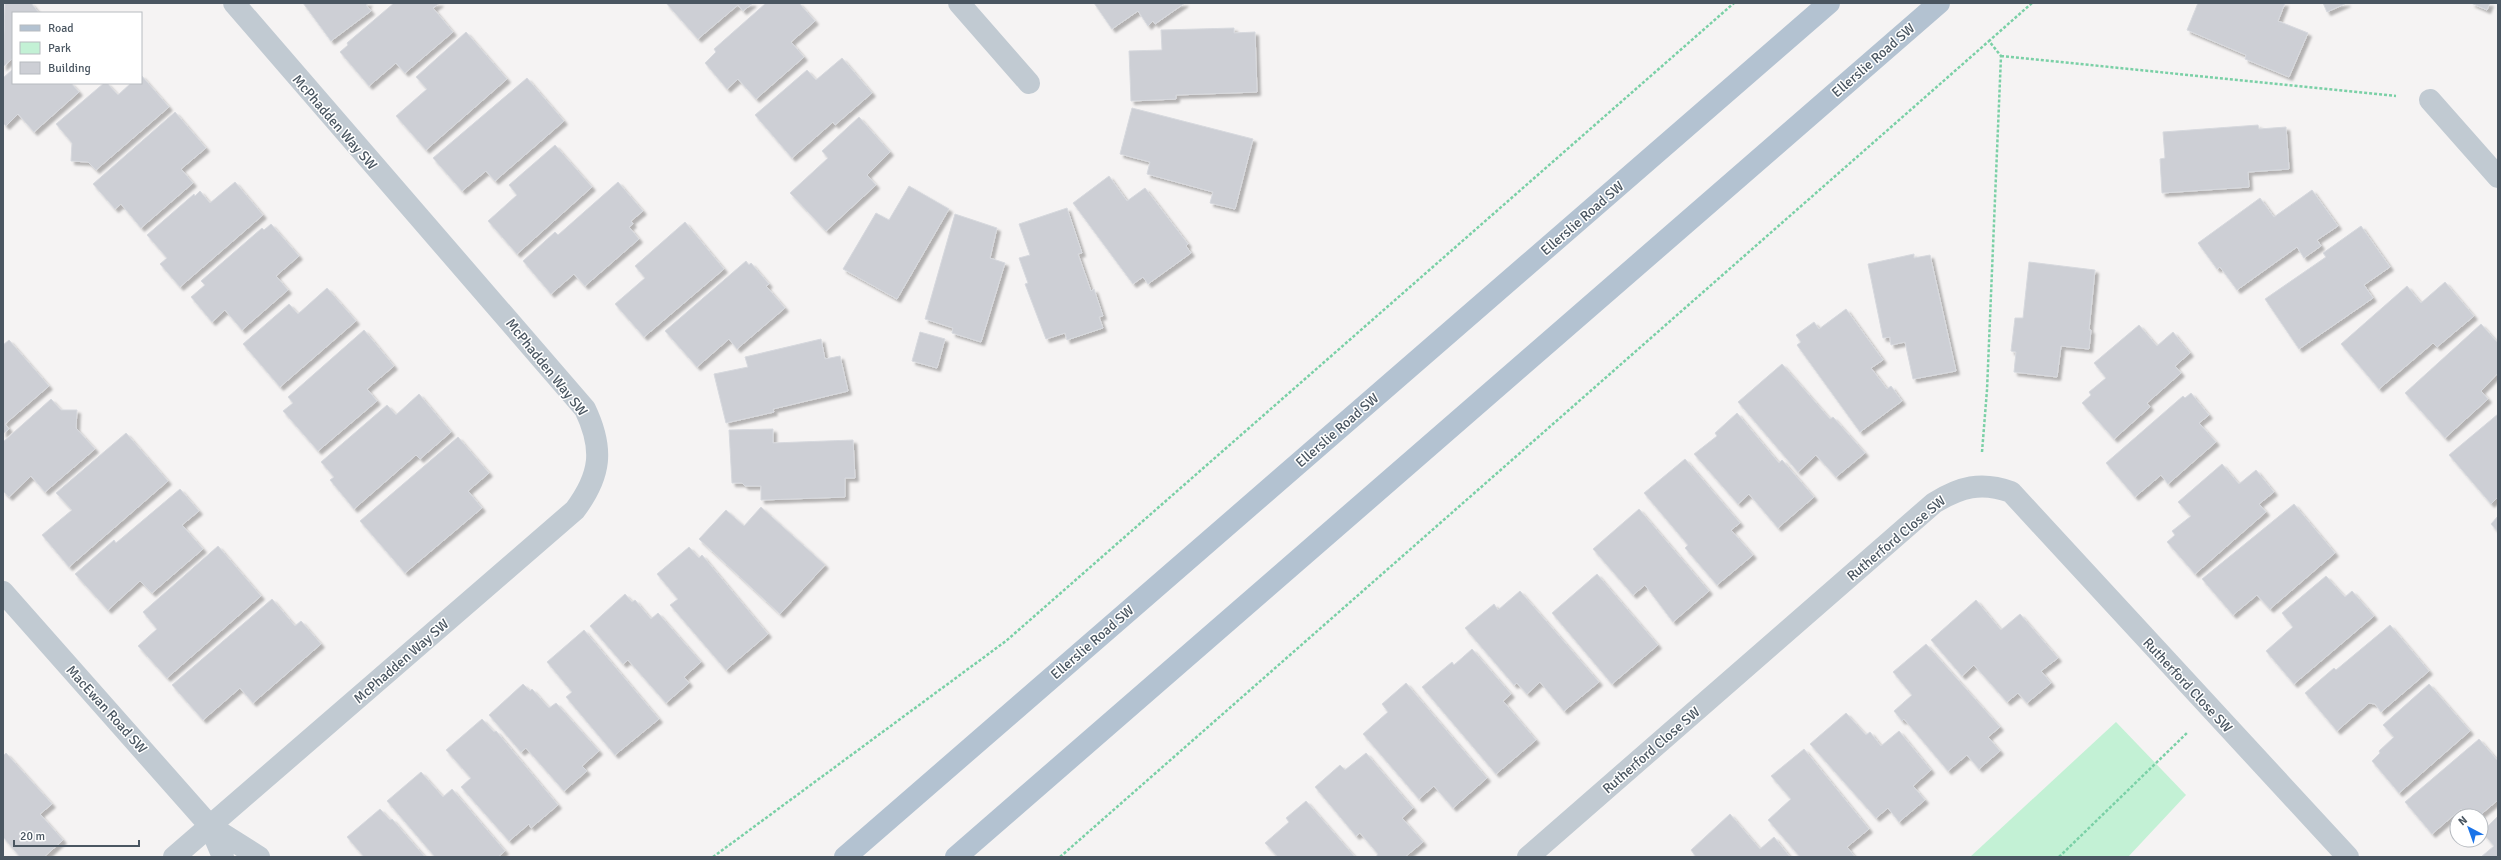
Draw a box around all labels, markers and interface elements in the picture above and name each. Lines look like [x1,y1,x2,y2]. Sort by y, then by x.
legend [12,12,142,84]
street label: Ellerslie Road SW [1828,20,1918,101]
text: Road [48,21,74,36]
text: Park [48,41,71,56]
text: Building [48,61,91,76]
street label: McPhadden Way SW [289,71,381,173]
street label: Ellerslie Road SW [1537,178,1627,259]
street label: McPhadden Way SW [502,315,591,420]
street label: Ellerslie Road SW [1292,390,1382,471]
street label: Rutherford Close SW [1844,492,1949,585]
street label: Ellerslie Road SW [1047,602,1137,683]
street label: McPhadden Way SW [350,615,452,707]
street label: Rutherford Close SW [2139,634,2236,736]
street label: MacEwan Road SW [63,662,151,757]
street label: Rutherford Close SW [1599,703,1704,797]
north arrow [2449,808,2489,848]
text: N [2456,813,2470,828]
scale bar [14,822,139,848]
text: 20 m [20,829,45,844]

